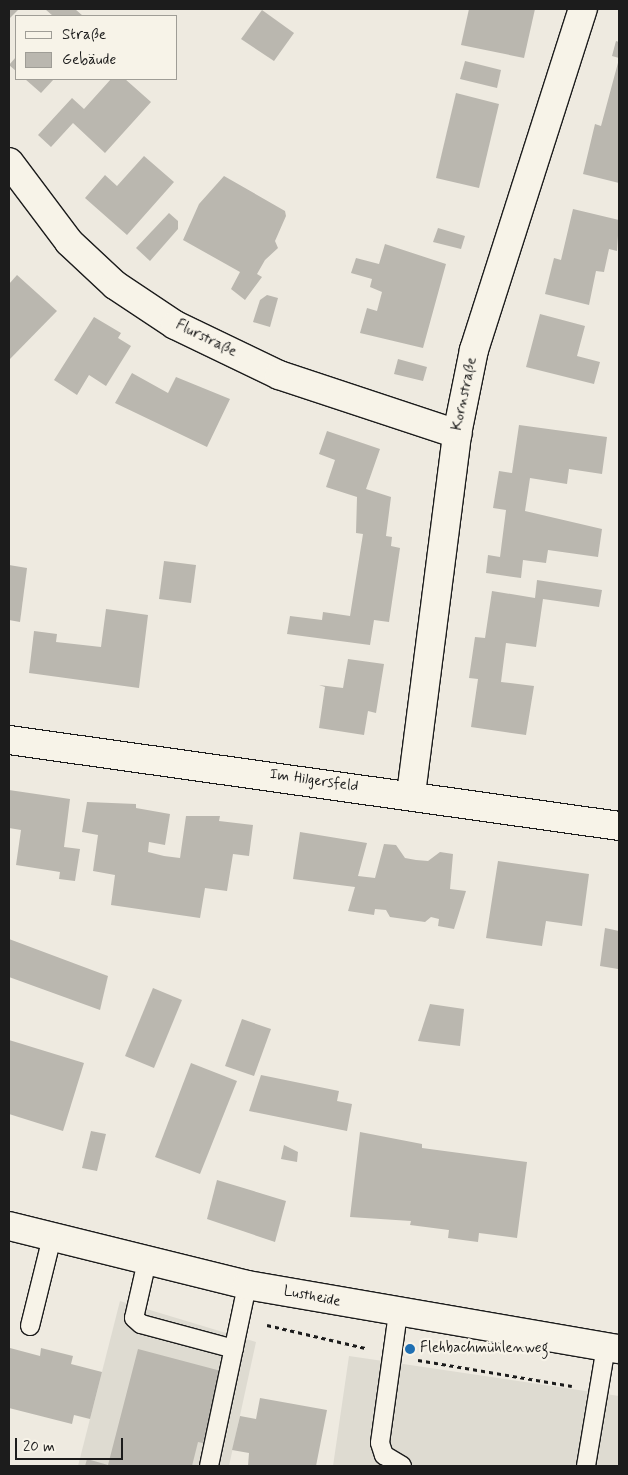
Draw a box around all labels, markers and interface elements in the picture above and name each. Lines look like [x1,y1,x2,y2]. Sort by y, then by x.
legend [15,15,178,80]
text: Straße [62,25,106,45]
text: Gebäude [62,50,116,70]
street label: Flurstraße [172,316,240,362]
street label: Kornstraße [448,356,482,432]
street label: Im Hilgersfeld [267,766,361,796]
street label: Lustheide [282,1283,342,1311]
place label: Flehbachmühlenweg [420,1340,549,1358]
marker: Flehbachmühlenweg [404,1343,416,1355]
scale bar [18,1428,125,1460]
text: 20 m [23,1437,55,1457]

